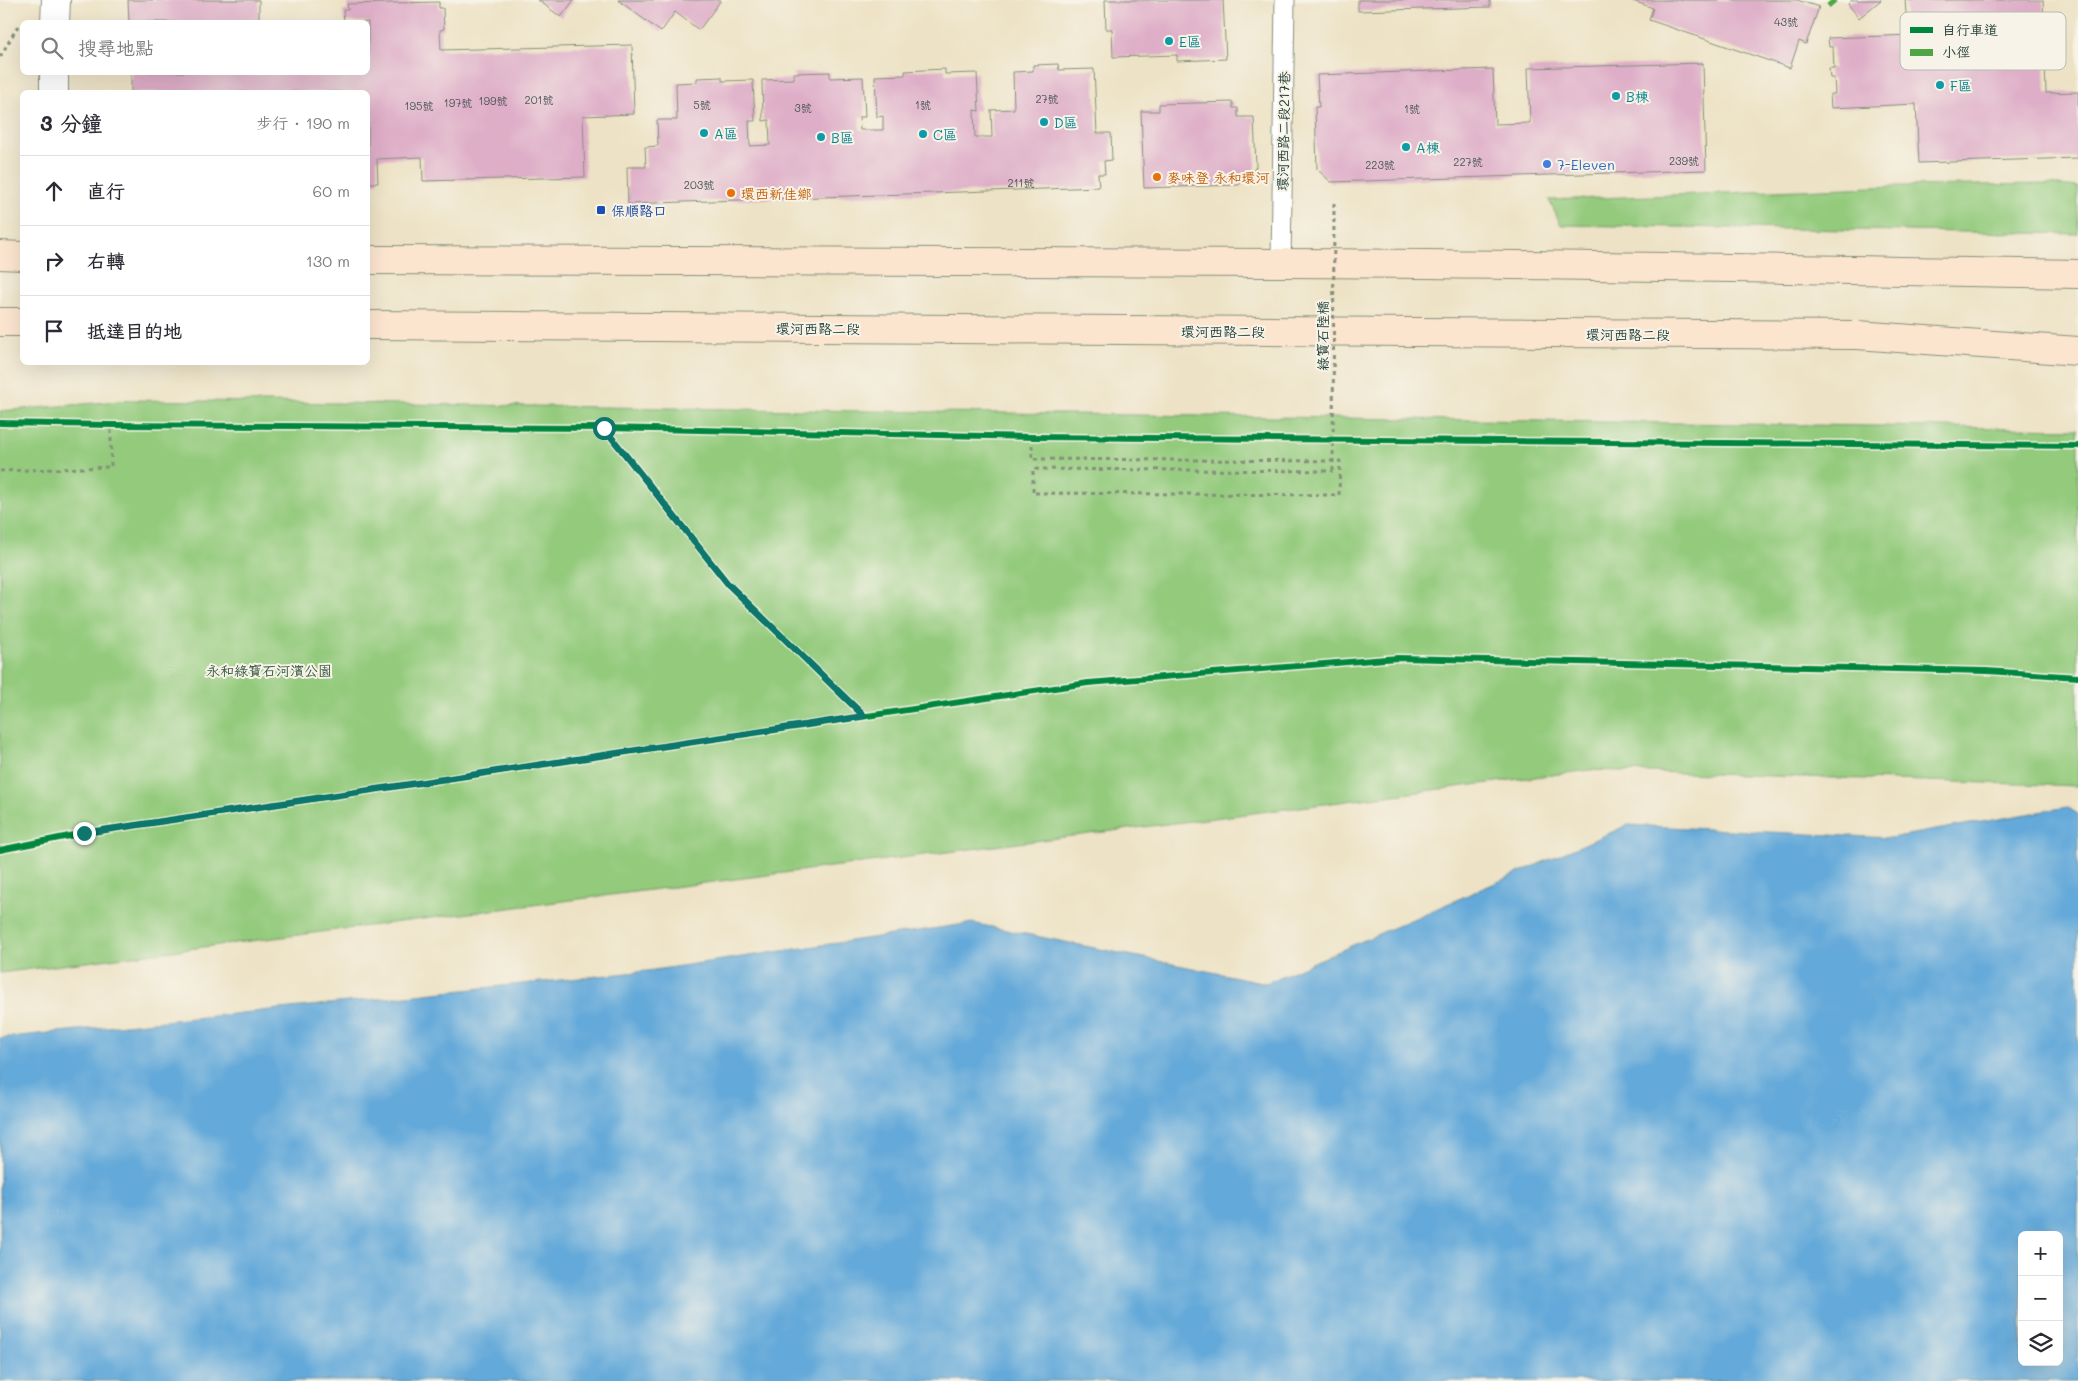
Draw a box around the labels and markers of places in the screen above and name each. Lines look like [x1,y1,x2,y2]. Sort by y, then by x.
place label: E區 [1179,32,1201,51]
marker: E區 [1163,35,1175,47]
place label: F區 [1950,76,1972,95]
marker: F區 [1934,79,1946,91]
place label: B棟 [1626,87,1650,106]
marker: B棟 [1610,90,1622,102]
place label: D區 [1054,113,1078,132]
marker: D區 [1038,116,1050,128]
place label: A區 [714,124,738,143]
place label: C區 [933,125,957,144]
marker: A區 [698,127,710,139]
place label: B區 [831,128,854,147]
marker: C區 [917,128,929,140]
marker: B區 [815,131,827,143]
place label: A棟 [1416,138,1441,157]
marker: A棟 [1400,141,1412,153]
place label: 7-Eleven [1557,155,1615,174]
marker: 7-Eleven [1541,158,1553,170]
place label: 麥味登 永和環河 [1167,168,1269,187]
marker: 麥味登 永和環河 [1151,171,1163,183]
place label: 環西新佳鄉 [741,184,811,203]
marker: 環西新佳鄉 [725,187,737,199]
place label: 保順路口 [611,201,667,220]
marker: 保順路口 [595,204,607,216]

